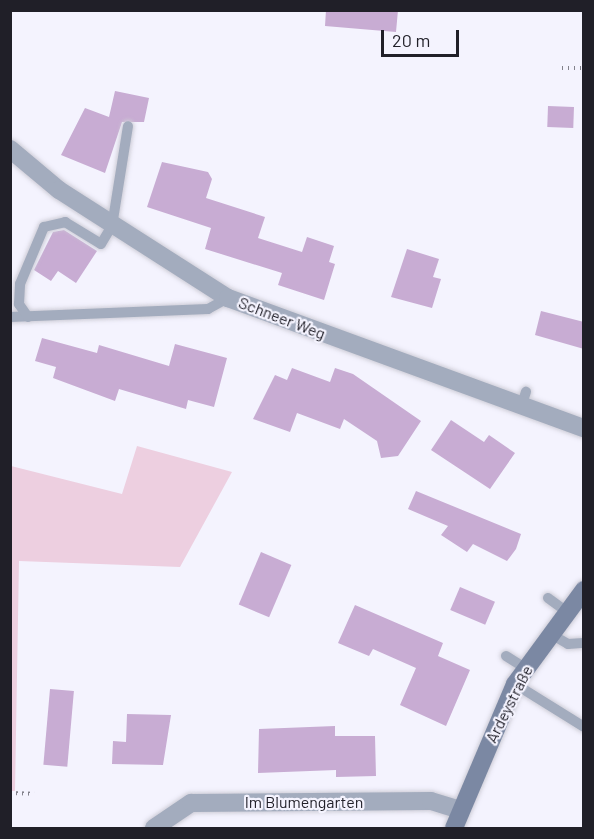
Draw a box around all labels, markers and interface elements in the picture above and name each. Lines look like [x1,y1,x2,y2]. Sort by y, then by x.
scale bar [384,18,462,56]
text: 20 m [392,29,430,51]
street label: Schneer Weg [236,293,328,343]
street label: Ardeystraße [481,662,537,746]
street label: Im Blumengarten [245,792,363,812]

